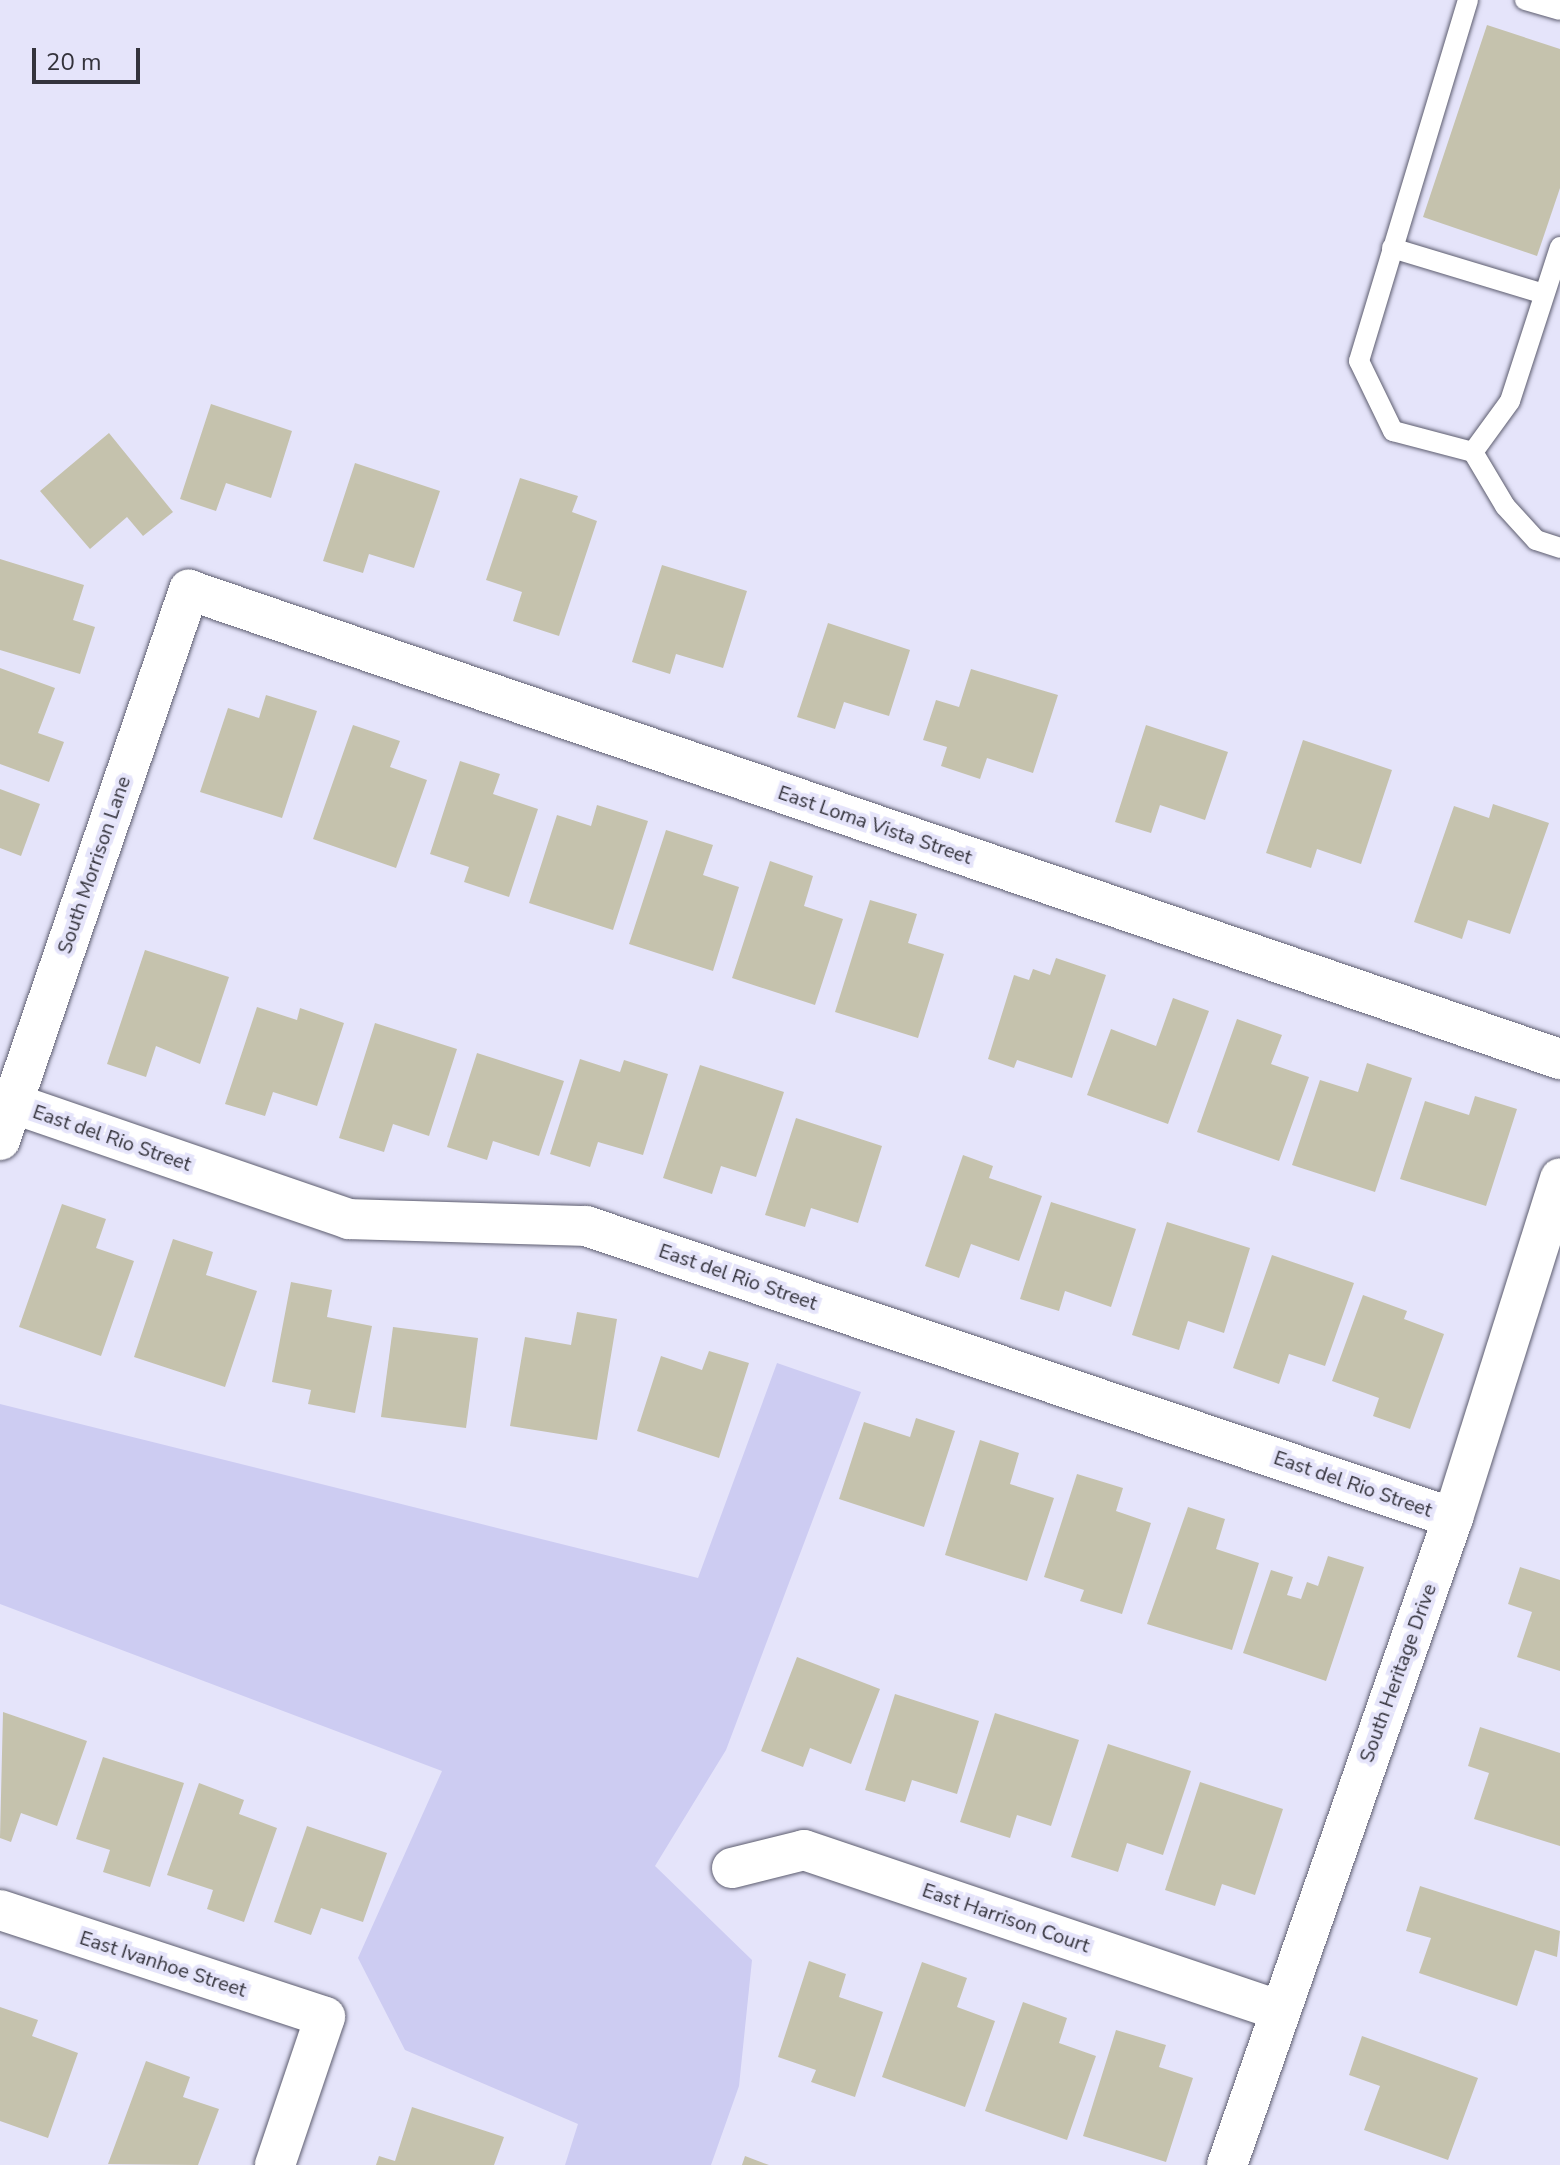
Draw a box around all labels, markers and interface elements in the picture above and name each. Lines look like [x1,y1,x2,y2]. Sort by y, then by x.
scale bar [36,32,144,82]
text: 20 m [46,46,102,78]
street label: South Morrison Lane [52,773,136,957]
street label: East Loma Vista Street [775,780,975,870]
street label: East del Rio Street [30,1100,194,1176]
street label: East del Rio Street [656,1239,820,1315]
street label: East del Rio Street [1271,1446,1435,1522]
street label: South Heritage Drive [1355,1580,1441,1766]
street label: East Harrison Court [919,1878,1093,1958]
street label: East Ivanhoe Street [77,1926,249,2002]

